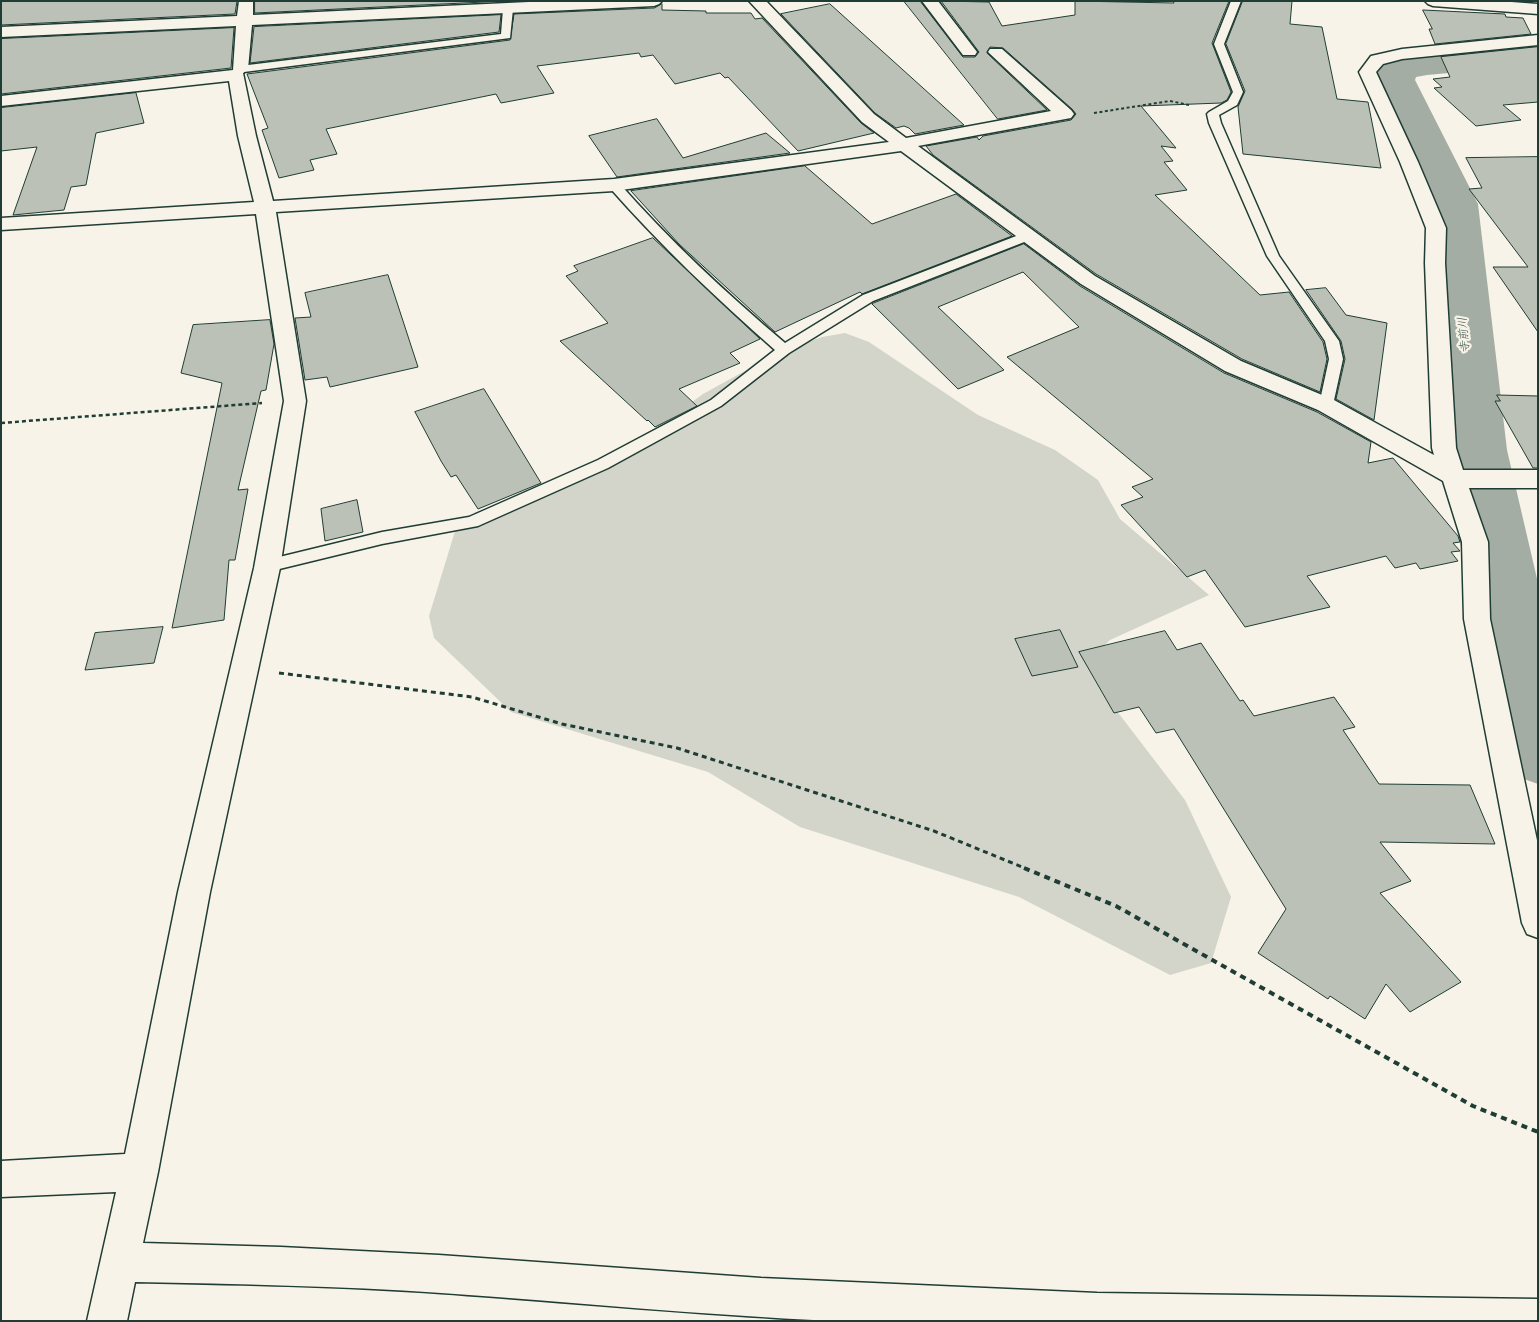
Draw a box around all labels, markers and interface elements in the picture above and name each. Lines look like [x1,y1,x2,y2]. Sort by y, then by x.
water label: 寺前川 [1455,316,1473,354]

